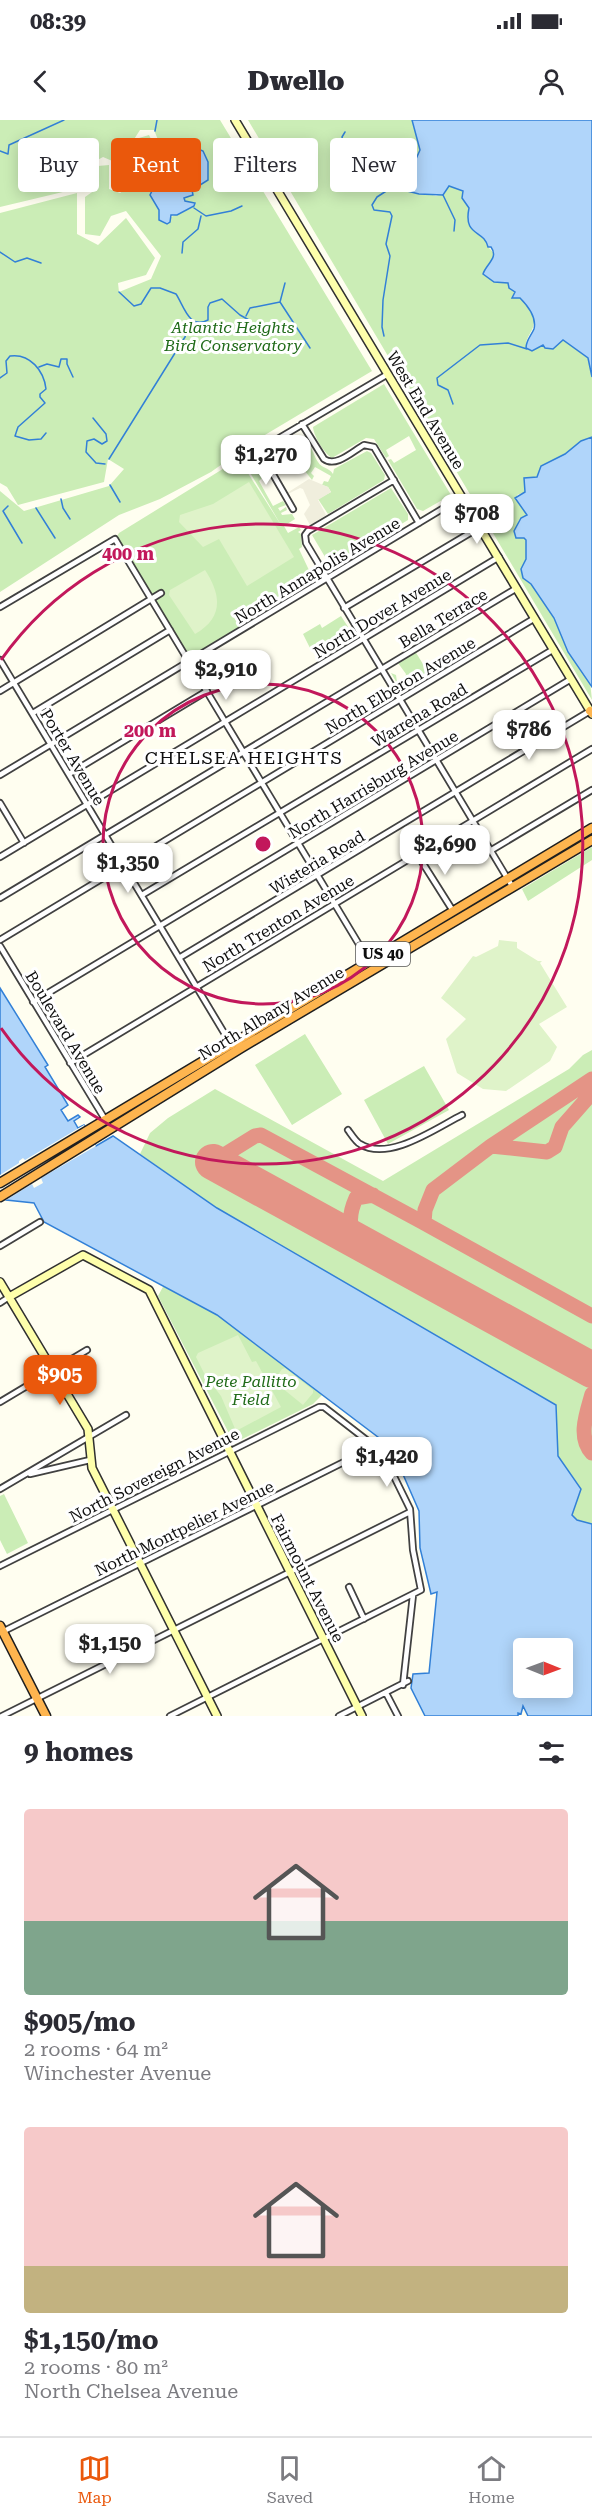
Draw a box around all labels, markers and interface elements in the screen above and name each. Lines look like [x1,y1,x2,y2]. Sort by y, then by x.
text: 08:39 [30,9,86,34]
icon: back [24,65,57,98]
text: Dwello [248,65,344,97]
icon: person [535,65,568,98]
chip: Buy [18,138,99,192]
chip: Rent [111,138,201,192]
chip: Filters [213,138,318,192]
chip: New [330,138,417,192]
park label: Atlantic Heights Bird Conservatory [163,318,302,355]
street label: West End Avenue [383,348,468,473]
pin: $1,270 [217,435,315,486]
text: $1,270 [235,442,297,466]
pin: $708 [441,494,513,545]
text: $708 [455,501,499,525]
street label: North Annapolis Avenue [231,513,404,627]
text: 400 m [102,543,155,564]
street label: North Dover Avenue [310,565,455,662]
street label: Bella Terrace [396,585,491,652]
street label: North Elberon Avenue [322,633,479,738]
pin: $2,910 [177,650,275,701]
text: $2,910 [195,657,257,681]
street label: Warrena Road [368,679,471,751]
street label: Porter Avenue [36,706,109,809]
pin: $786 [493,710,565,761]
text: $786 [507,717,551,741]
text: 200 m [124,720,177,741]
street label: North Harrisburg Avenue [285,726,462,843]
district label: CHELSEA HEIGHTS [145,747,343,768]
pin: $2,690 [396,825,494,876]
street label: Wisteria Road [266,827,368,898]
text: $2,690 [414,832,476,856]
centre of rings [253,834,273,854]
pin: $1,350 [79,843,177,894]
text: $1,350 [97,850,159,874]
street label: North Trenton Avenue [199,871,358,976]
road number: US 40 [356,942,410,966]
street label: North Albany Avenue [195,962,347,1064]
street label: Boulevard Avenue [21,967,110,1097]
pin: $905 [24,1355,96,1406]
text: $905 [38,1362,82,1386]
park label: Pete Pallitto Field [204,1372,297,1409]
street label: North Sovereign Avenue [66,1424,243,1527]
pin: $1,420 [338,1437,436,1488]
text: $1,420 [356,1444,418,1468]
street label: North Montpelier Avenue [92,1477,277,1580]
street label: Fairmount Avenue [267,1511,348,1646]
pin: $1,150 [61,1624,159,1675]
text: $1,150 [79,1631,141,1655]
north arrow [513,1638,573,1698]
map controls [513,1638,573,1698]
icon: filters [535,1736,568,1769]
text: 9 homes [24,1737,133,1767]
icon: home [242,1848,350,1956]
text: $905/mo [24,2007,136,2037]
text: 2 rooms · 64 m² [24,2037,168,2061]
text: Winchester Avenue [24,2061,211,2085]
icon: home [242,2166,350,2274]
text: $1,150/mo [24,2325,159,2355]
text: 2 rooms · 80 m² [24,2355,168,2379]
text: North Chelsea Avenue [24,2379,238,2403]
tab: Map [78,2452,112,2507]
tab: Saved [267,2452,313,2507]
tab: Home [468,2452,515,2507]

